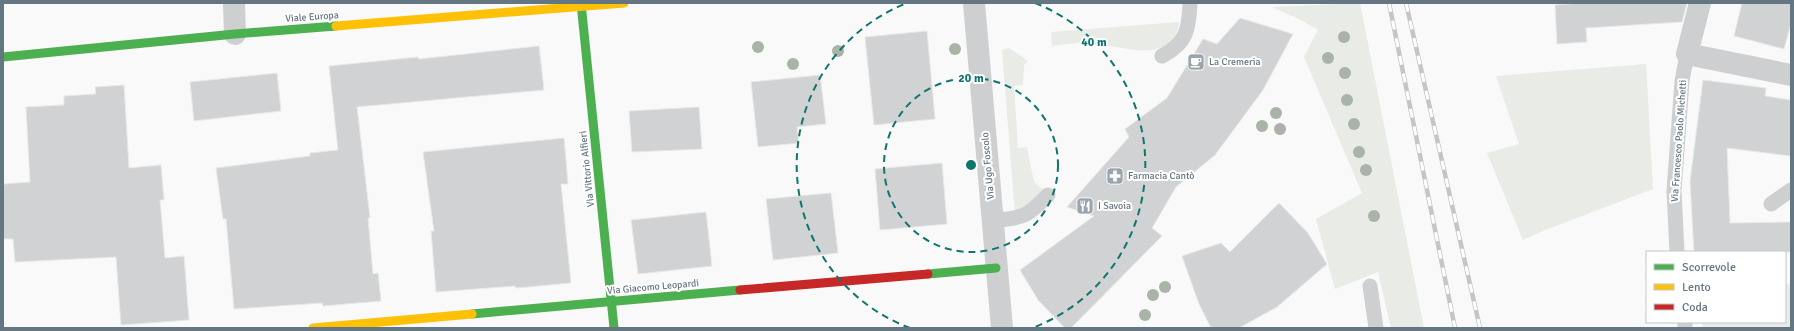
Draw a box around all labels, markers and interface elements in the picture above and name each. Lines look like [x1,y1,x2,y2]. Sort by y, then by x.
street label: Viale Europa [285,9,339,25]
text: 40 m [1081,35,1107,50]
cafe icon: La Cremeria [1186,52,1206,72]
place label: La Cremeria [1209,56,1261,68]
text: 20 m [958,71,984,86]
street label: Via Francesco Paolo Michetti [1669,79,1689,203]
street label: Via Vittorio Alfieri [577,130,597,208]
street label: Via Ugo Foscolo [979,132,997,200]
centre of rings [964,158,978,172]
pharmacy icon: Farmacia Cantò [1105,166,1125,186]
place label: Farmacia Cantò [1128,170,1195,182]
restaurant icon: I Savoia [1075,196,1095,216]
place label: I Savoia [1098,200,1131,212]
legend [1646,251,1786,323]
text: Scorrevole [1682,260,1736,275]
street label: Via Giacomo Leopardi [607,277,699,297]
text: Lento [1682,280,1711,295]
text: Coda [1682,300,1708,315]

